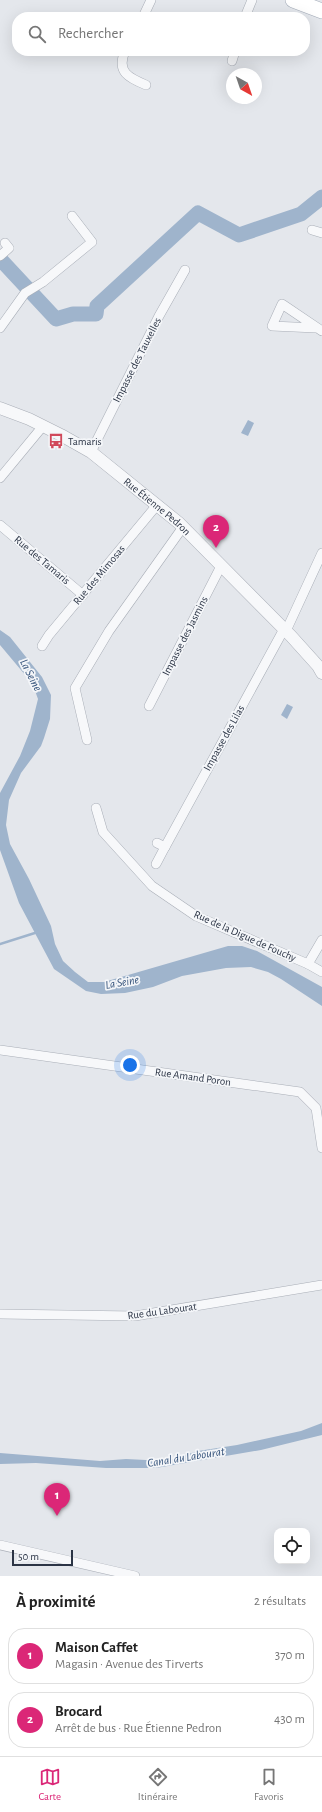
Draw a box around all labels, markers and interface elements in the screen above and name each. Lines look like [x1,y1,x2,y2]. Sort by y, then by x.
search box [12,12,310,56]
icon: search [26,23,48,45]
text: Rechercher [58,26,123,41]
north arrow [226,68,262,104]
street label: Impasse des Tauxelles [111,316,163,404]
bus stop icon: Tamaris [47,432,65,450]
place label: Tamaris [68,436,102,447]
street label: Rue Étienne Pedron [122,475,193,537]
pin: 2 [203,515,229,548]
street label: Rue des Tamaris [12,534,72,586]
street label: Rue des Mimosas [71,543,127,607]
street label: Impasse des Jasmins [160,594,210,678]
water label: La Seine [18,657,44,693]
street label: Impasse des Lilas [201,703,247,773]
street label: Rue de la Digue de Fouchy [192,908,298,964]
water label: La Seine [104,973,140,991]
your location [120,1055,140,1075]
street label: Rue Amand Poron [154,1066,232,1088]
street label: Rue du Labourat [127,1301,198,1321]
water label: Canal du Labourat [146,1445,226,1469]
pin: 1 [44,1483,70,1516]
map controls [274,1528,310,1564]
button: locate [274,1528,310,1564]
scale bar [12,1548,73,1567]
text: 50 m [18,1551,39,1562]
text: À proximité [16,1593,96,1610]
text: 2 résultats [254,1595,306,1608]
text: Maison Caffet [55,1640,138,1655]
text: 1 [28,1649,32,1662]
text: 370 m [275,1649,305,1662]
text: Magasin · Avenue des Tirverts [55,1658,203,1671]
text: Brocard [55,1704,102,1719]
text: 2 [27,1713,33,1726]
text: 430 m [274,1713,305,1726]
text: Arrêt de bus · Rue Étienne Pedron [55,1722,222,1735]
tab: Carte [38,1766,61,1803]
tab: Itinéraire [138,1766,177,1803]
tab: Favoris [254,1766,284,1803]

